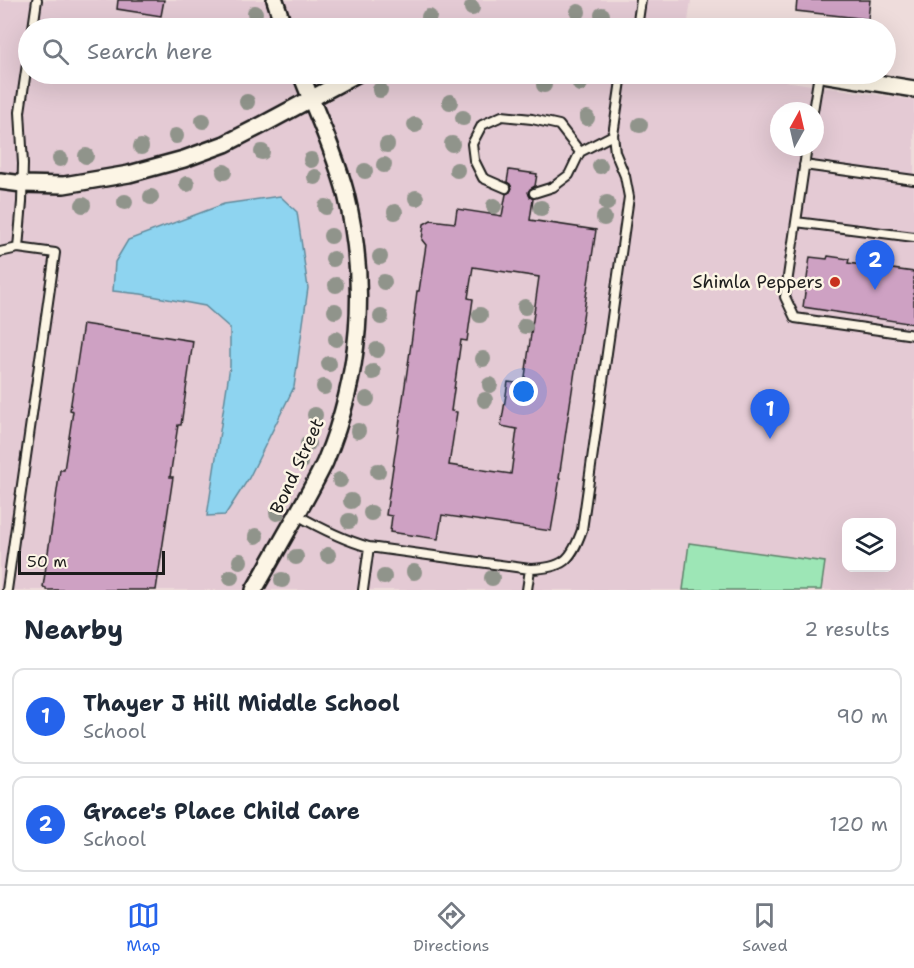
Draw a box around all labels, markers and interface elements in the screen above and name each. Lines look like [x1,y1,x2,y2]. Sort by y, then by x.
search box [18,18,896,84]
icon: search [39,35,72,68]
text: Search here [87,37,213,66]
north arrow [770,102,824,156]
pin: 2 [856,240,894,290]
place label: Shimla Peppers [692,270,823,294]
marker: Shimla Peppers [828,275,842,289]
your location [509,377,538,406]
pin: 1 [750,390,790,439]
street label: Bond Street [264,414,330,518]
map controls [842,518,896,572]
button: layers [842,518,896,572]
scale bar [18,548,165,576]
text: 50 m [27,551,67,572]
text: Nearby [24,612,123,647]
text: 2 results [804,616,890,642]
text: Thayer J Hill Middle School [83,689,400,718]
text: 1 [41,703,50,729]
text: 90 m [836,703,888,729]
text: School [83,718,146,744]
text: Grace's Place Child Care [83,797,360,826]
text: 2 [39,811,53,837]
text: 120 m [829,811,888,837]
text: School [83,826,146,852]
tab: Map [126,899,161,956]
tab: Directions [413,899,490,956]
tab: Saved [742,899,788,956]

